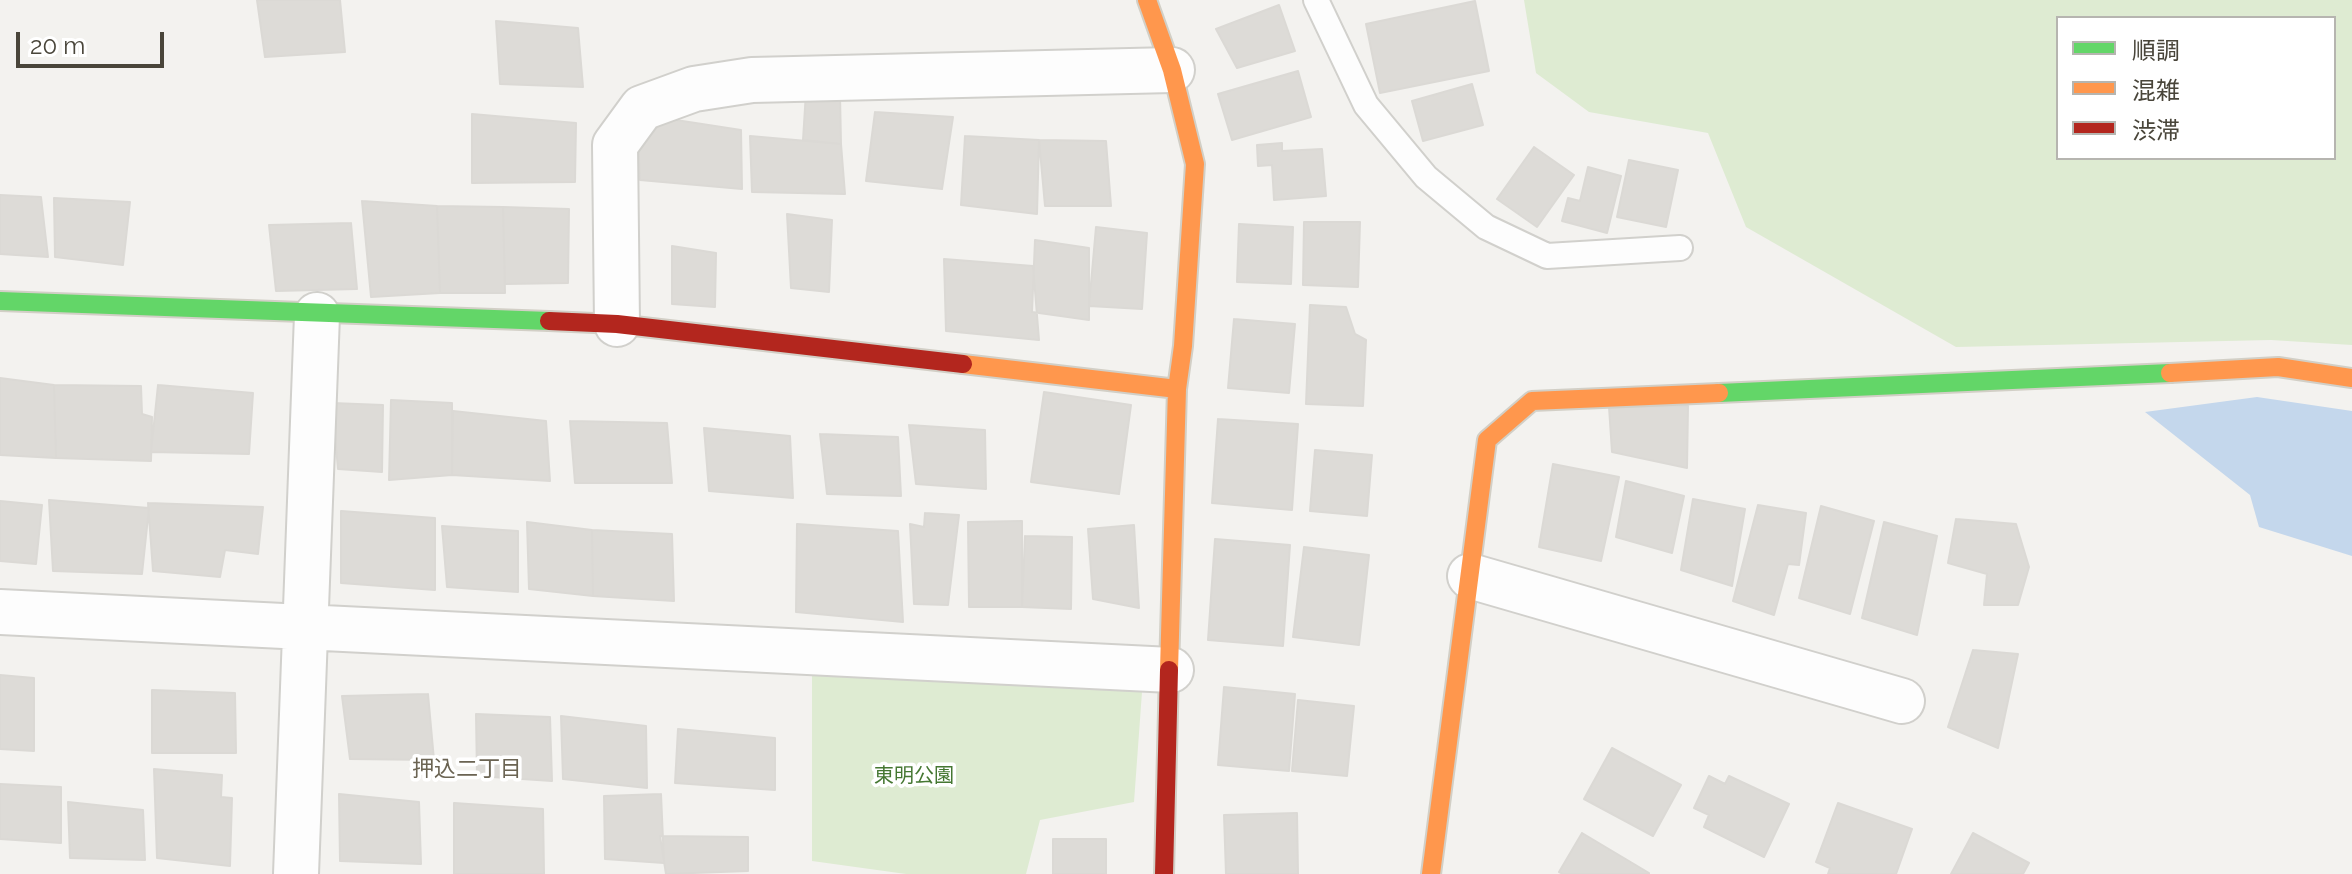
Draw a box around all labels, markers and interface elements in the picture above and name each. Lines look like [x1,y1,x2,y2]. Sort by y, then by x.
scale bar [20,16,168,66]
legend [2056,16,2336,160]
text: 20 m [30,31,85,60]
text: 順調 [2132,36,2180,65]
text: 混雑 [2132,76,2180,105]
text: 渋滞 [2132,116,2180,145]
district label: 押込二丁目 [412,756,522,782]
park label: 東明公園 [874,764,954,788]

